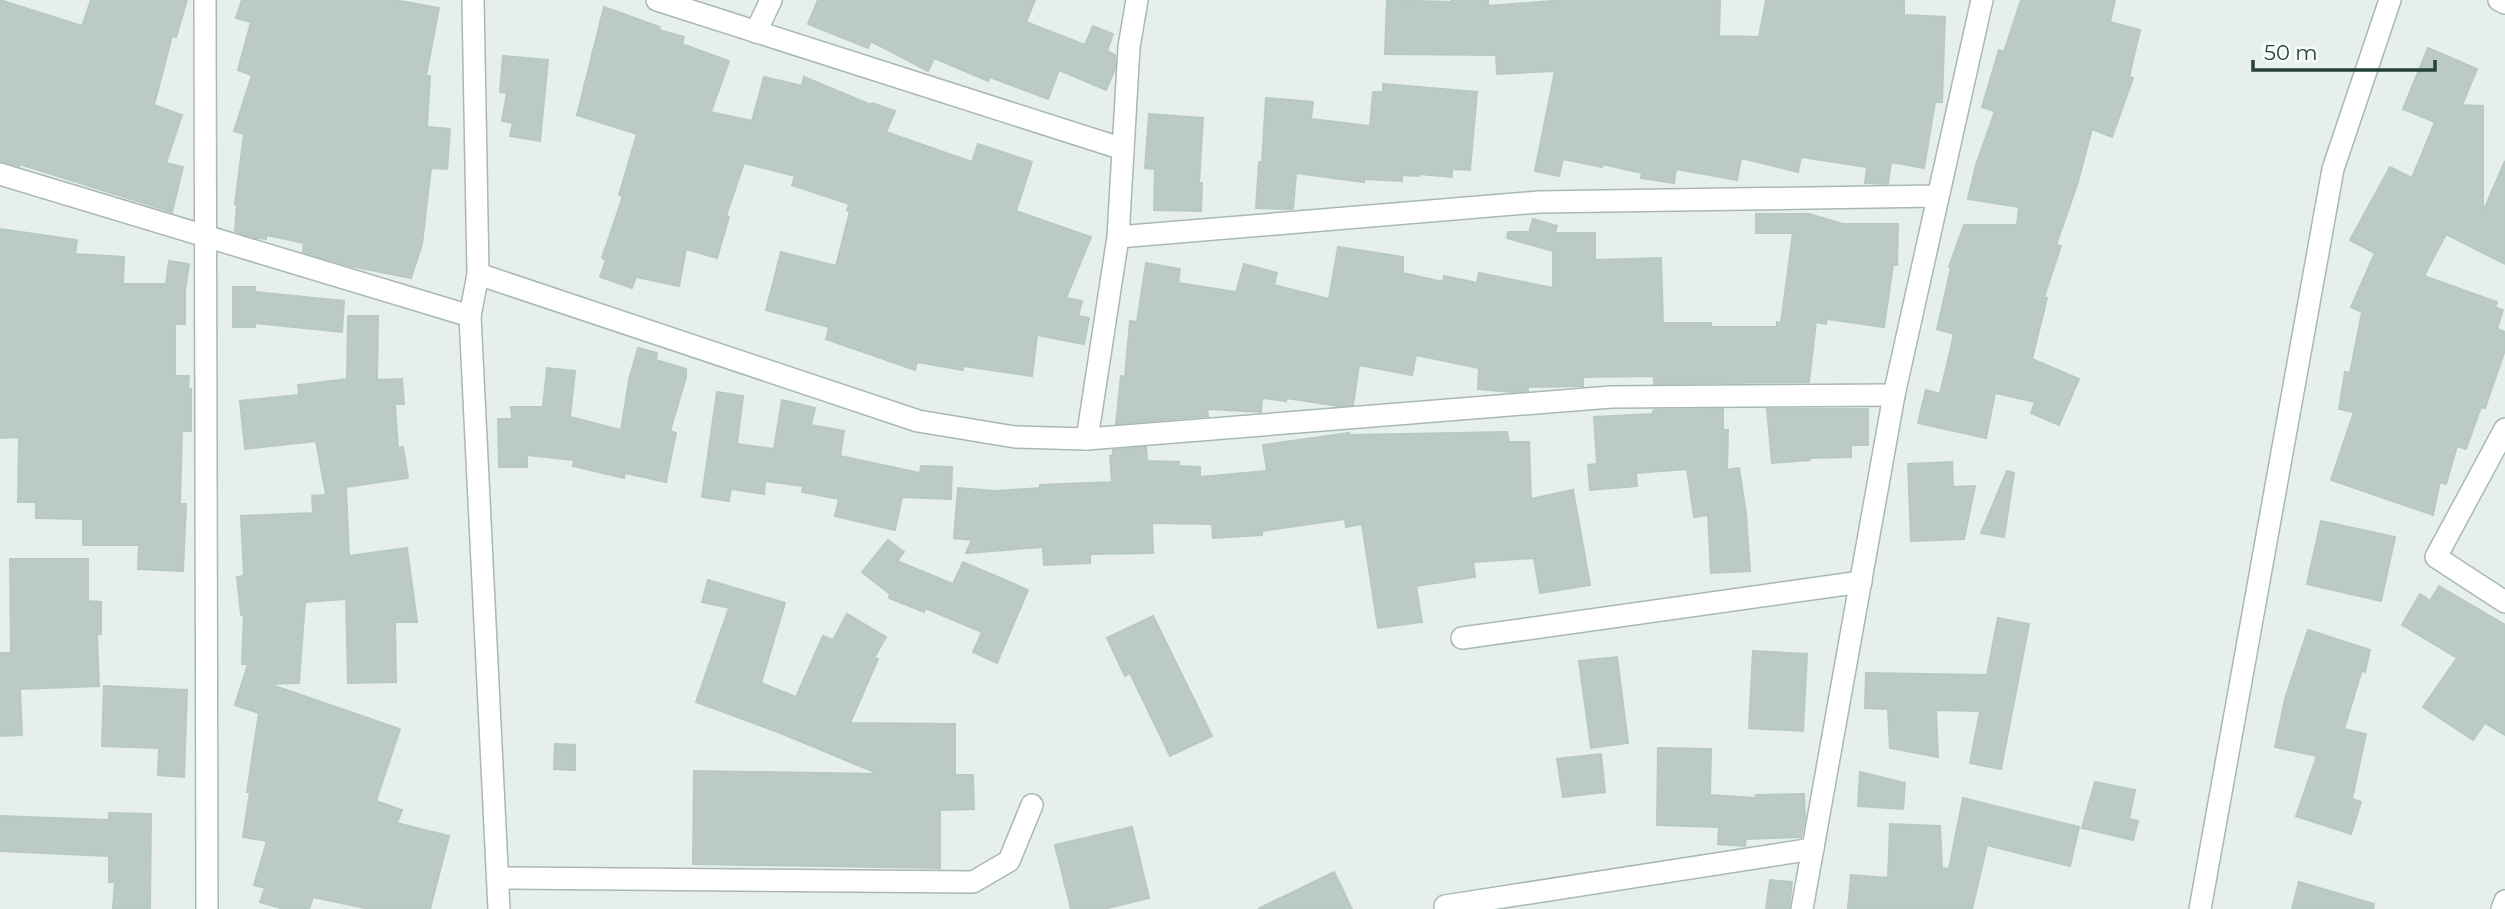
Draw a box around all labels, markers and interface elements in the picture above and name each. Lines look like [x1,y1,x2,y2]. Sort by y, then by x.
scale bar [2253,28,2435,72]
text: 50 m [2264,40,2318,65]

